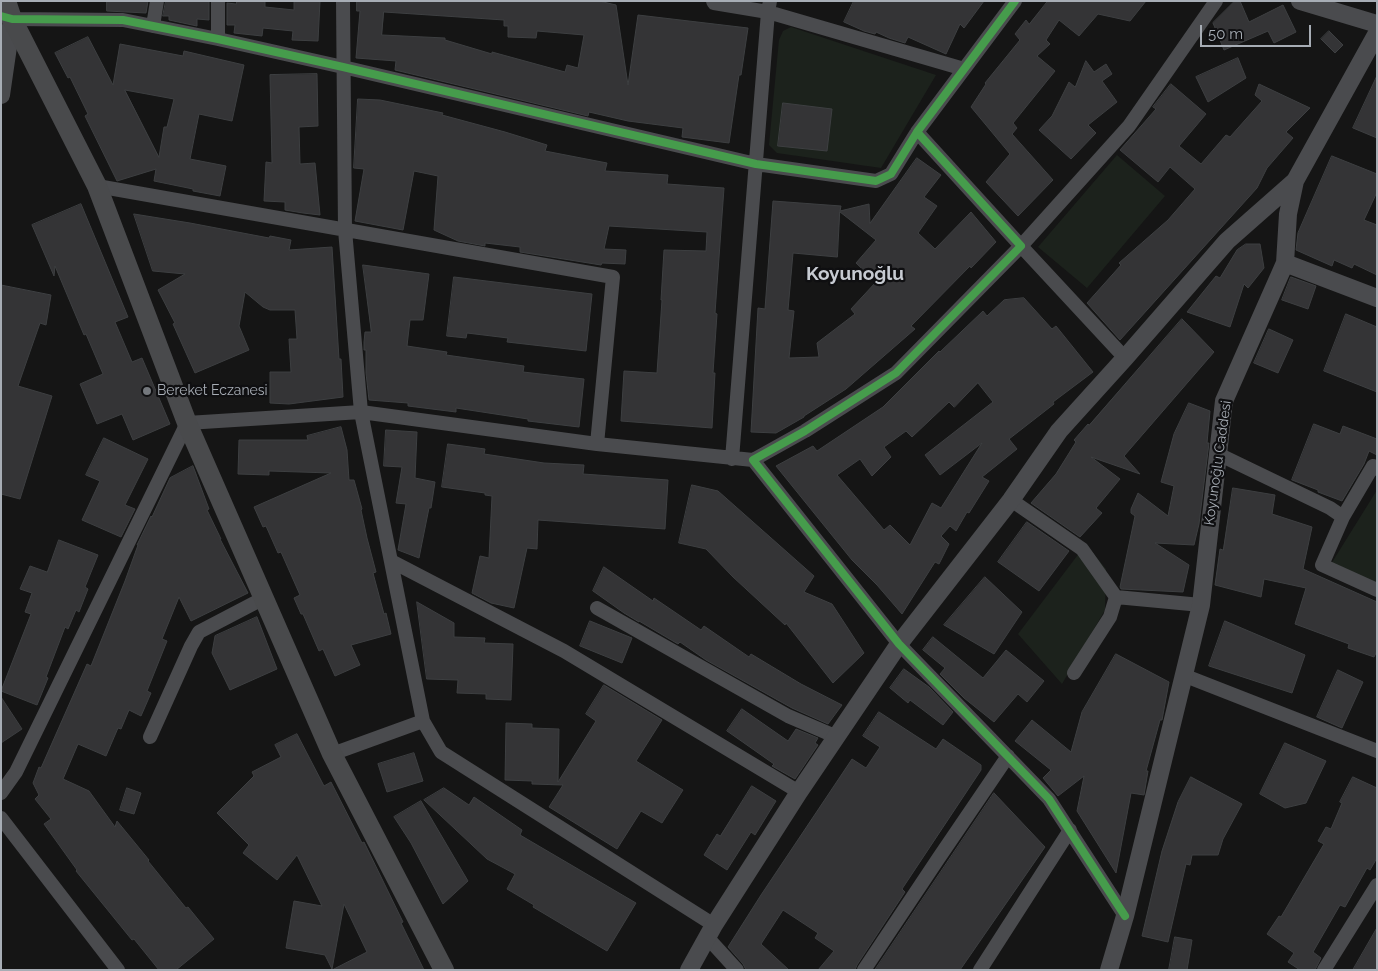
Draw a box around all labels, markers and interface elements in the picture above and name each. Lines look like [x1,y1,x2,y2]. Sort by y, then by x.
scale bar [1203,15,1314,47]
text: 50 m [1208,25,1243,43]
district label: Koyunoğlu [806,263,904,285]
place label: Bereket Eczanesi [157,383,268,399]
marker: Bereket Eczanesi [141,385,153,397]
street label: Koyunoğlu Caddesi [1201,399,1235,527]

